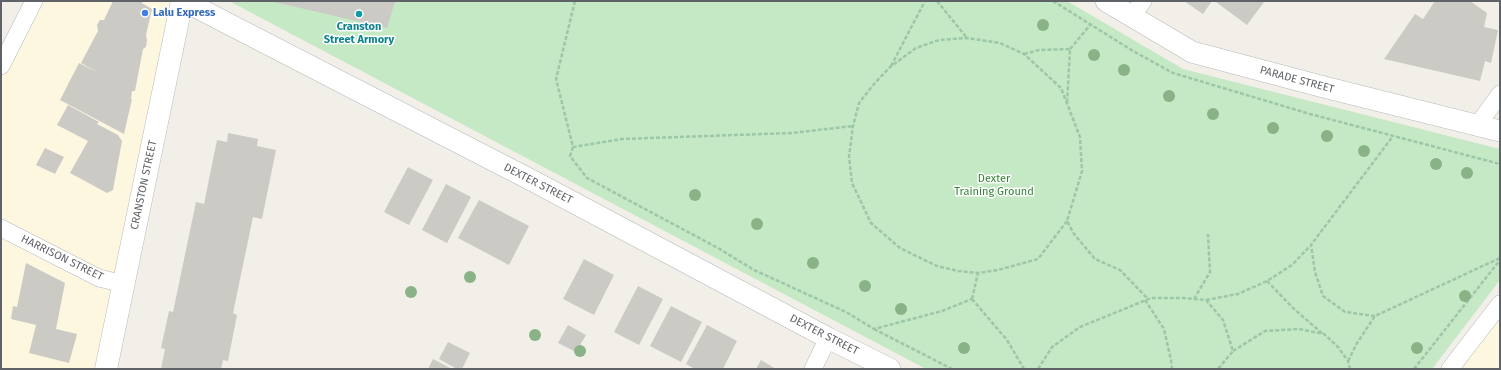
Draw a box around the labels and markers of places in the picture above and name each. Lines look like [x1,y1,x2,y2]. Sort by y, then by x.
place label: Lalu Express [153,6,215,20]
marker: Lalu Express [140,8,150,18]
marker: Cranston Street Armory [354,9,364,19]
place label: Cranston Street Armory [324,20,394,46]

